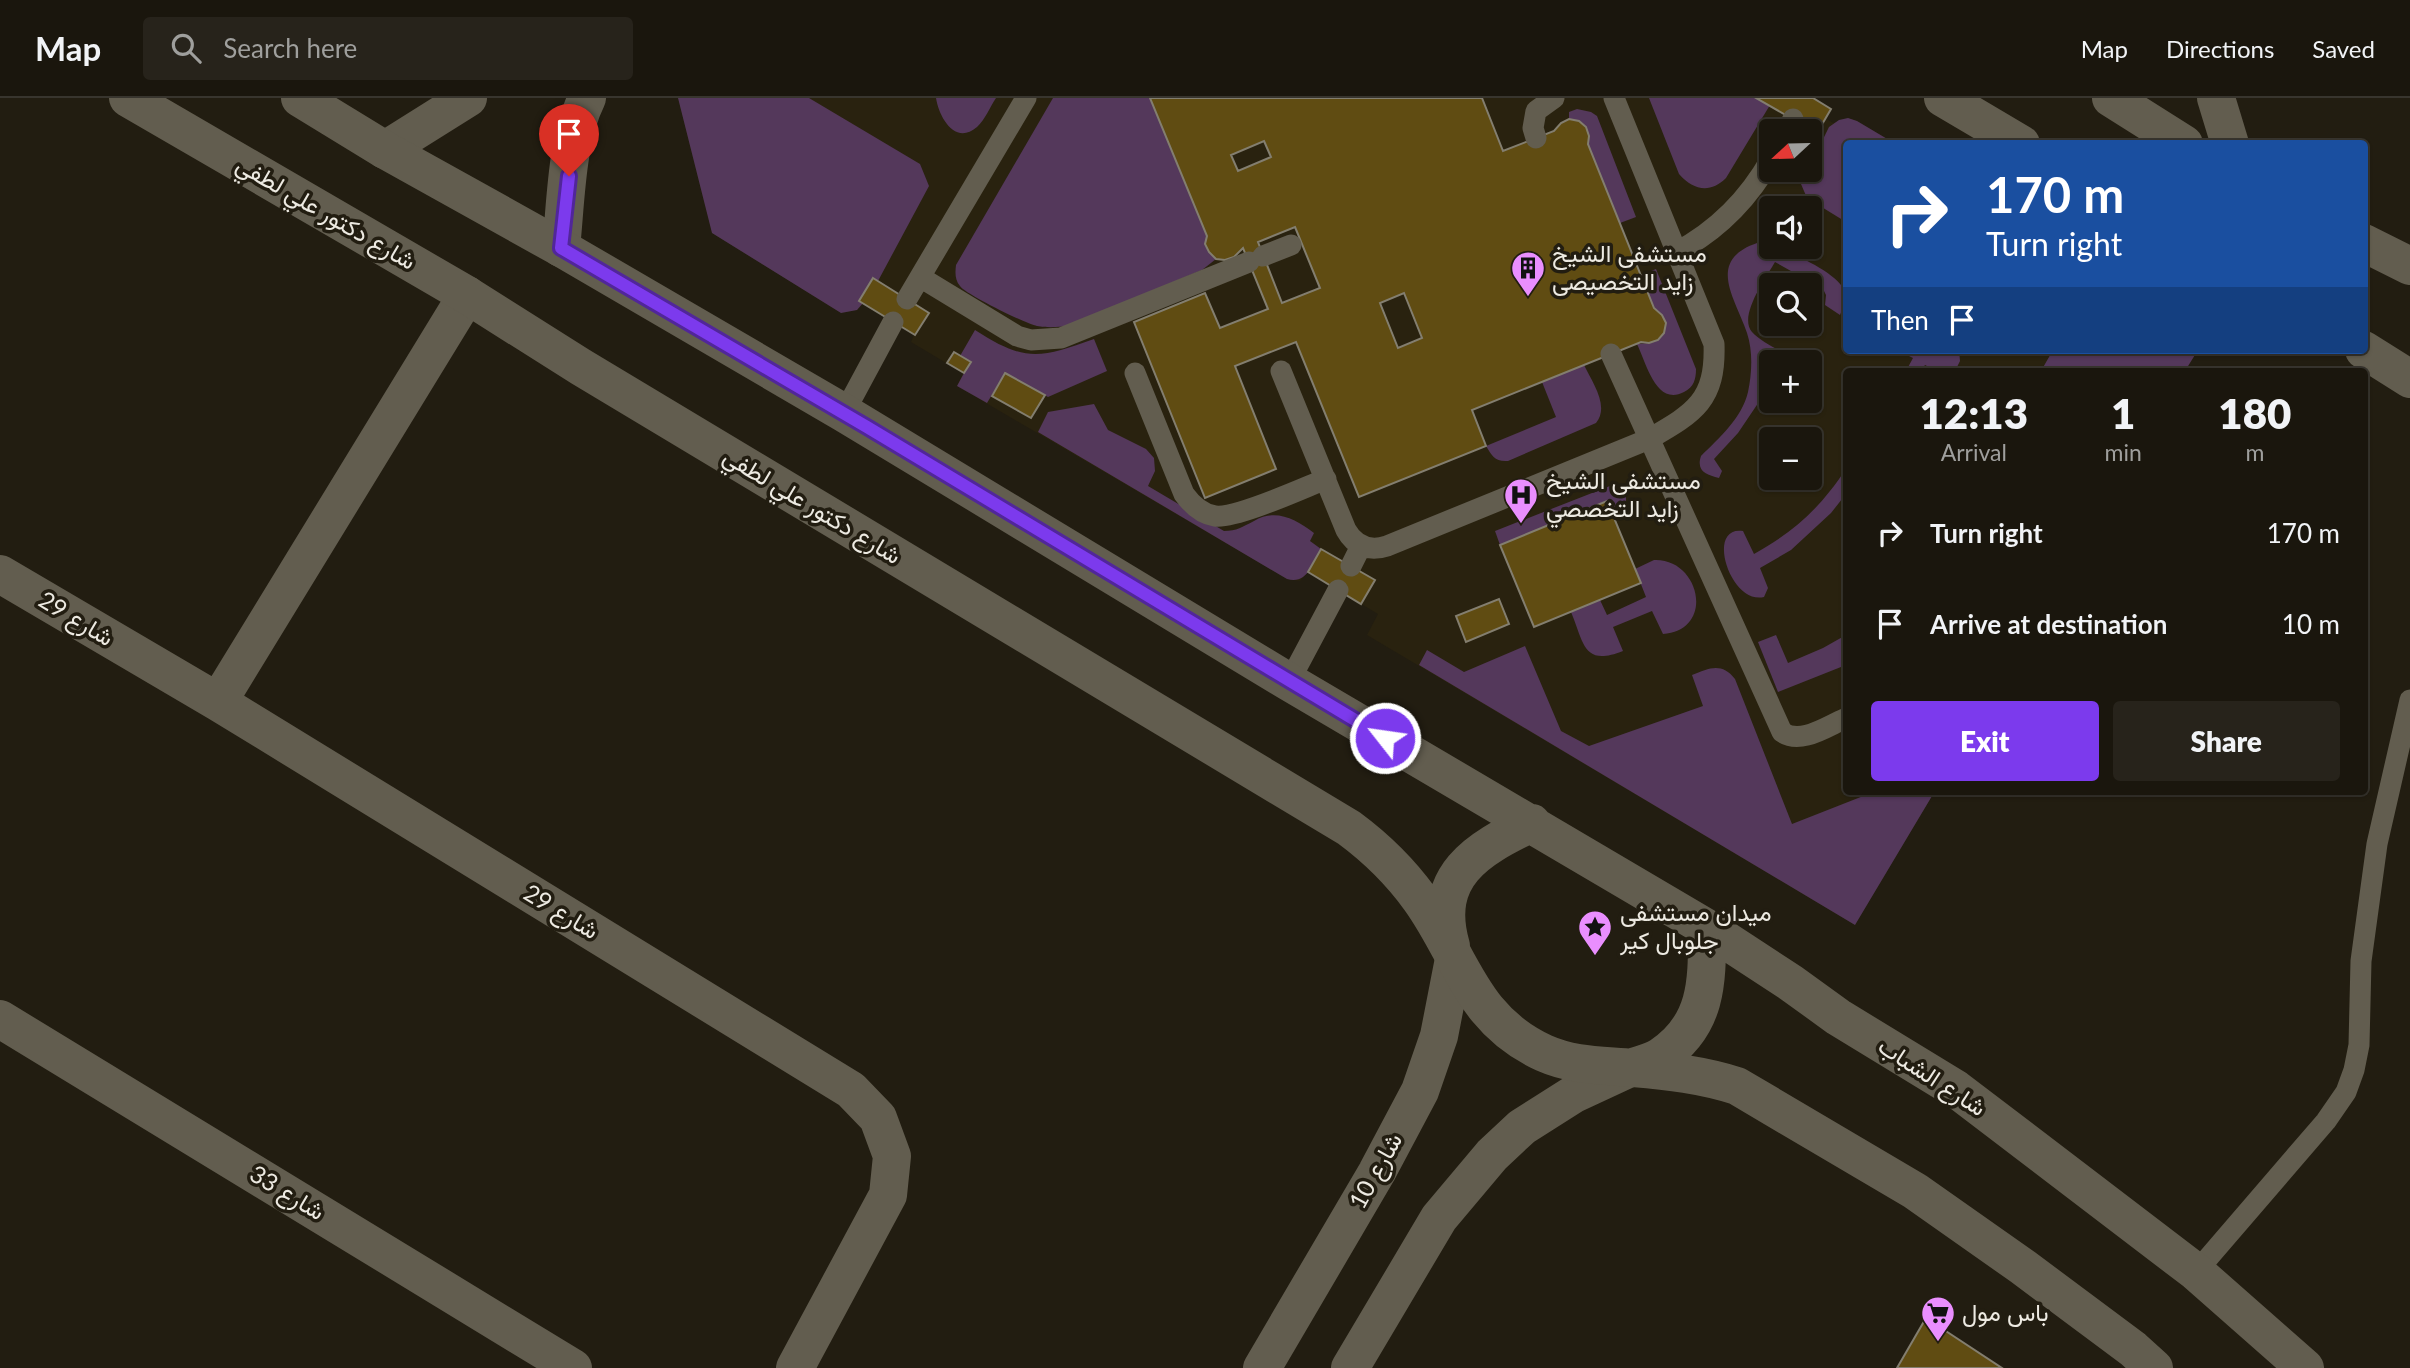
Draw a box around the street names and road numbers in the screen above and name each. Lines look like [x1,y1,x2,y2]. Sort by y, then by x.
street label: شارع دكتور علي لطفي [229,149,422,280]
street label: شارع دكتور علي لطفي [715,440,907,574]
street label: شارع 29 [33,584,119,654]
street label: شارع 29 [518,877,604,947]
street label: شارع الشباب [1872,1030,1992,1124]
street label: شارع 10 [1342,1127,1410,1215]
street label: شارع 33 [244,1158,330,1228]

